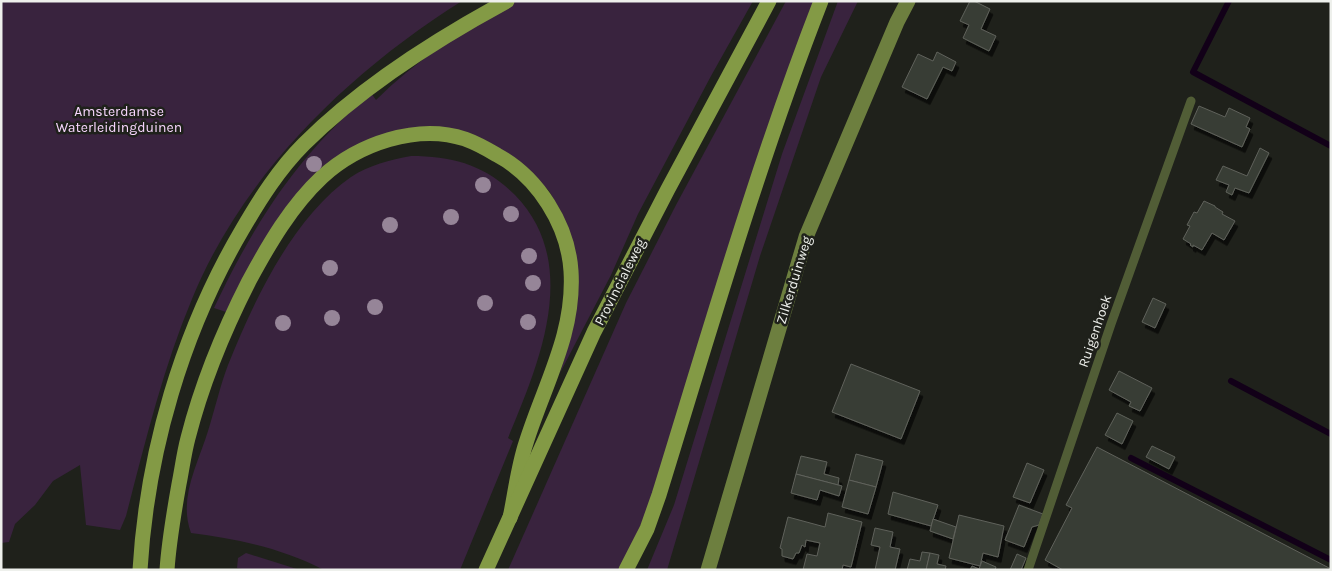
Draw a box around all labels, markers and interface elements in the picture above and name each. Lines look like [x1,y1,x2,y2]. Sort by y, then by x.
park label: Amsterdamse Waterleidingduinen [56,103,182,136]
street label: Zilkerduinweg [773,234,815,326]
street label: Provincialeweg [591,235,649,328]
street label: Ruigenhoek [1075,292,1115,370]

